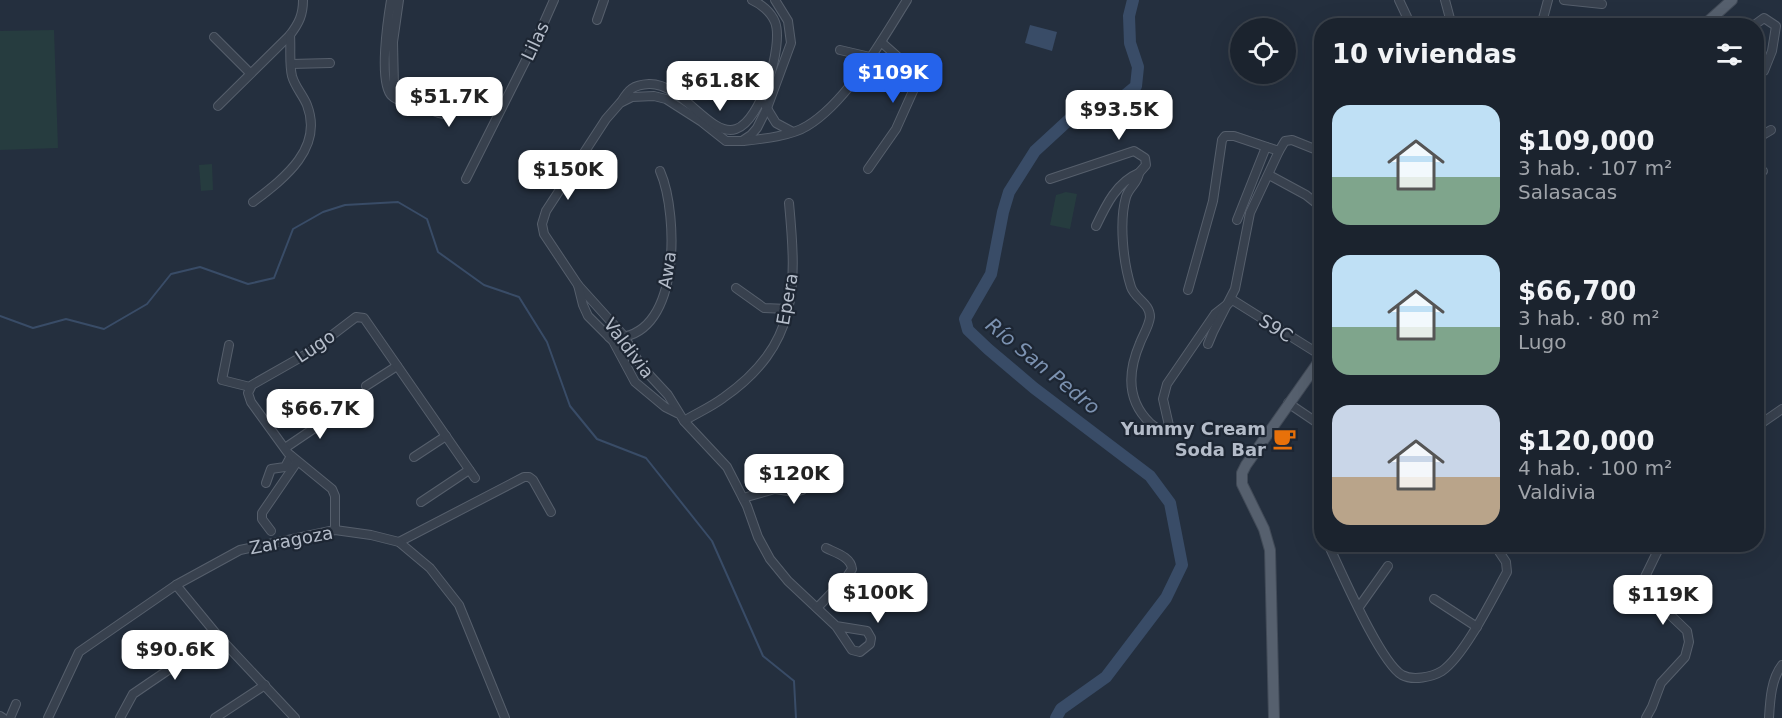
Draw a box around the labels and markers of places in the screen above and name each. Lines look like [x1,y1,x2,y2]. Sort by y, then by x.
pin: $109K [851,53,935,104]
pin: $61.8K [671,61,769,112]
pin: $51.7K [400,77,498,128]
pin: $93.5K [1070,90,1168,141]
pin: $150K [526,150,610,201]
pin: $66.7K [271,389,369,440]
place label: Yummy Cream Soda Bar [1120,418,1266,460]
cafe icon: Yummy Cream Soda Bar [1271,425,1297,451]
pin: $120K [752,454,836,505]
pin: $100K [836,573,920,624]
pin: $119K [1621,575,1705,626]
pin: $90.6K [126,630,224,681]

